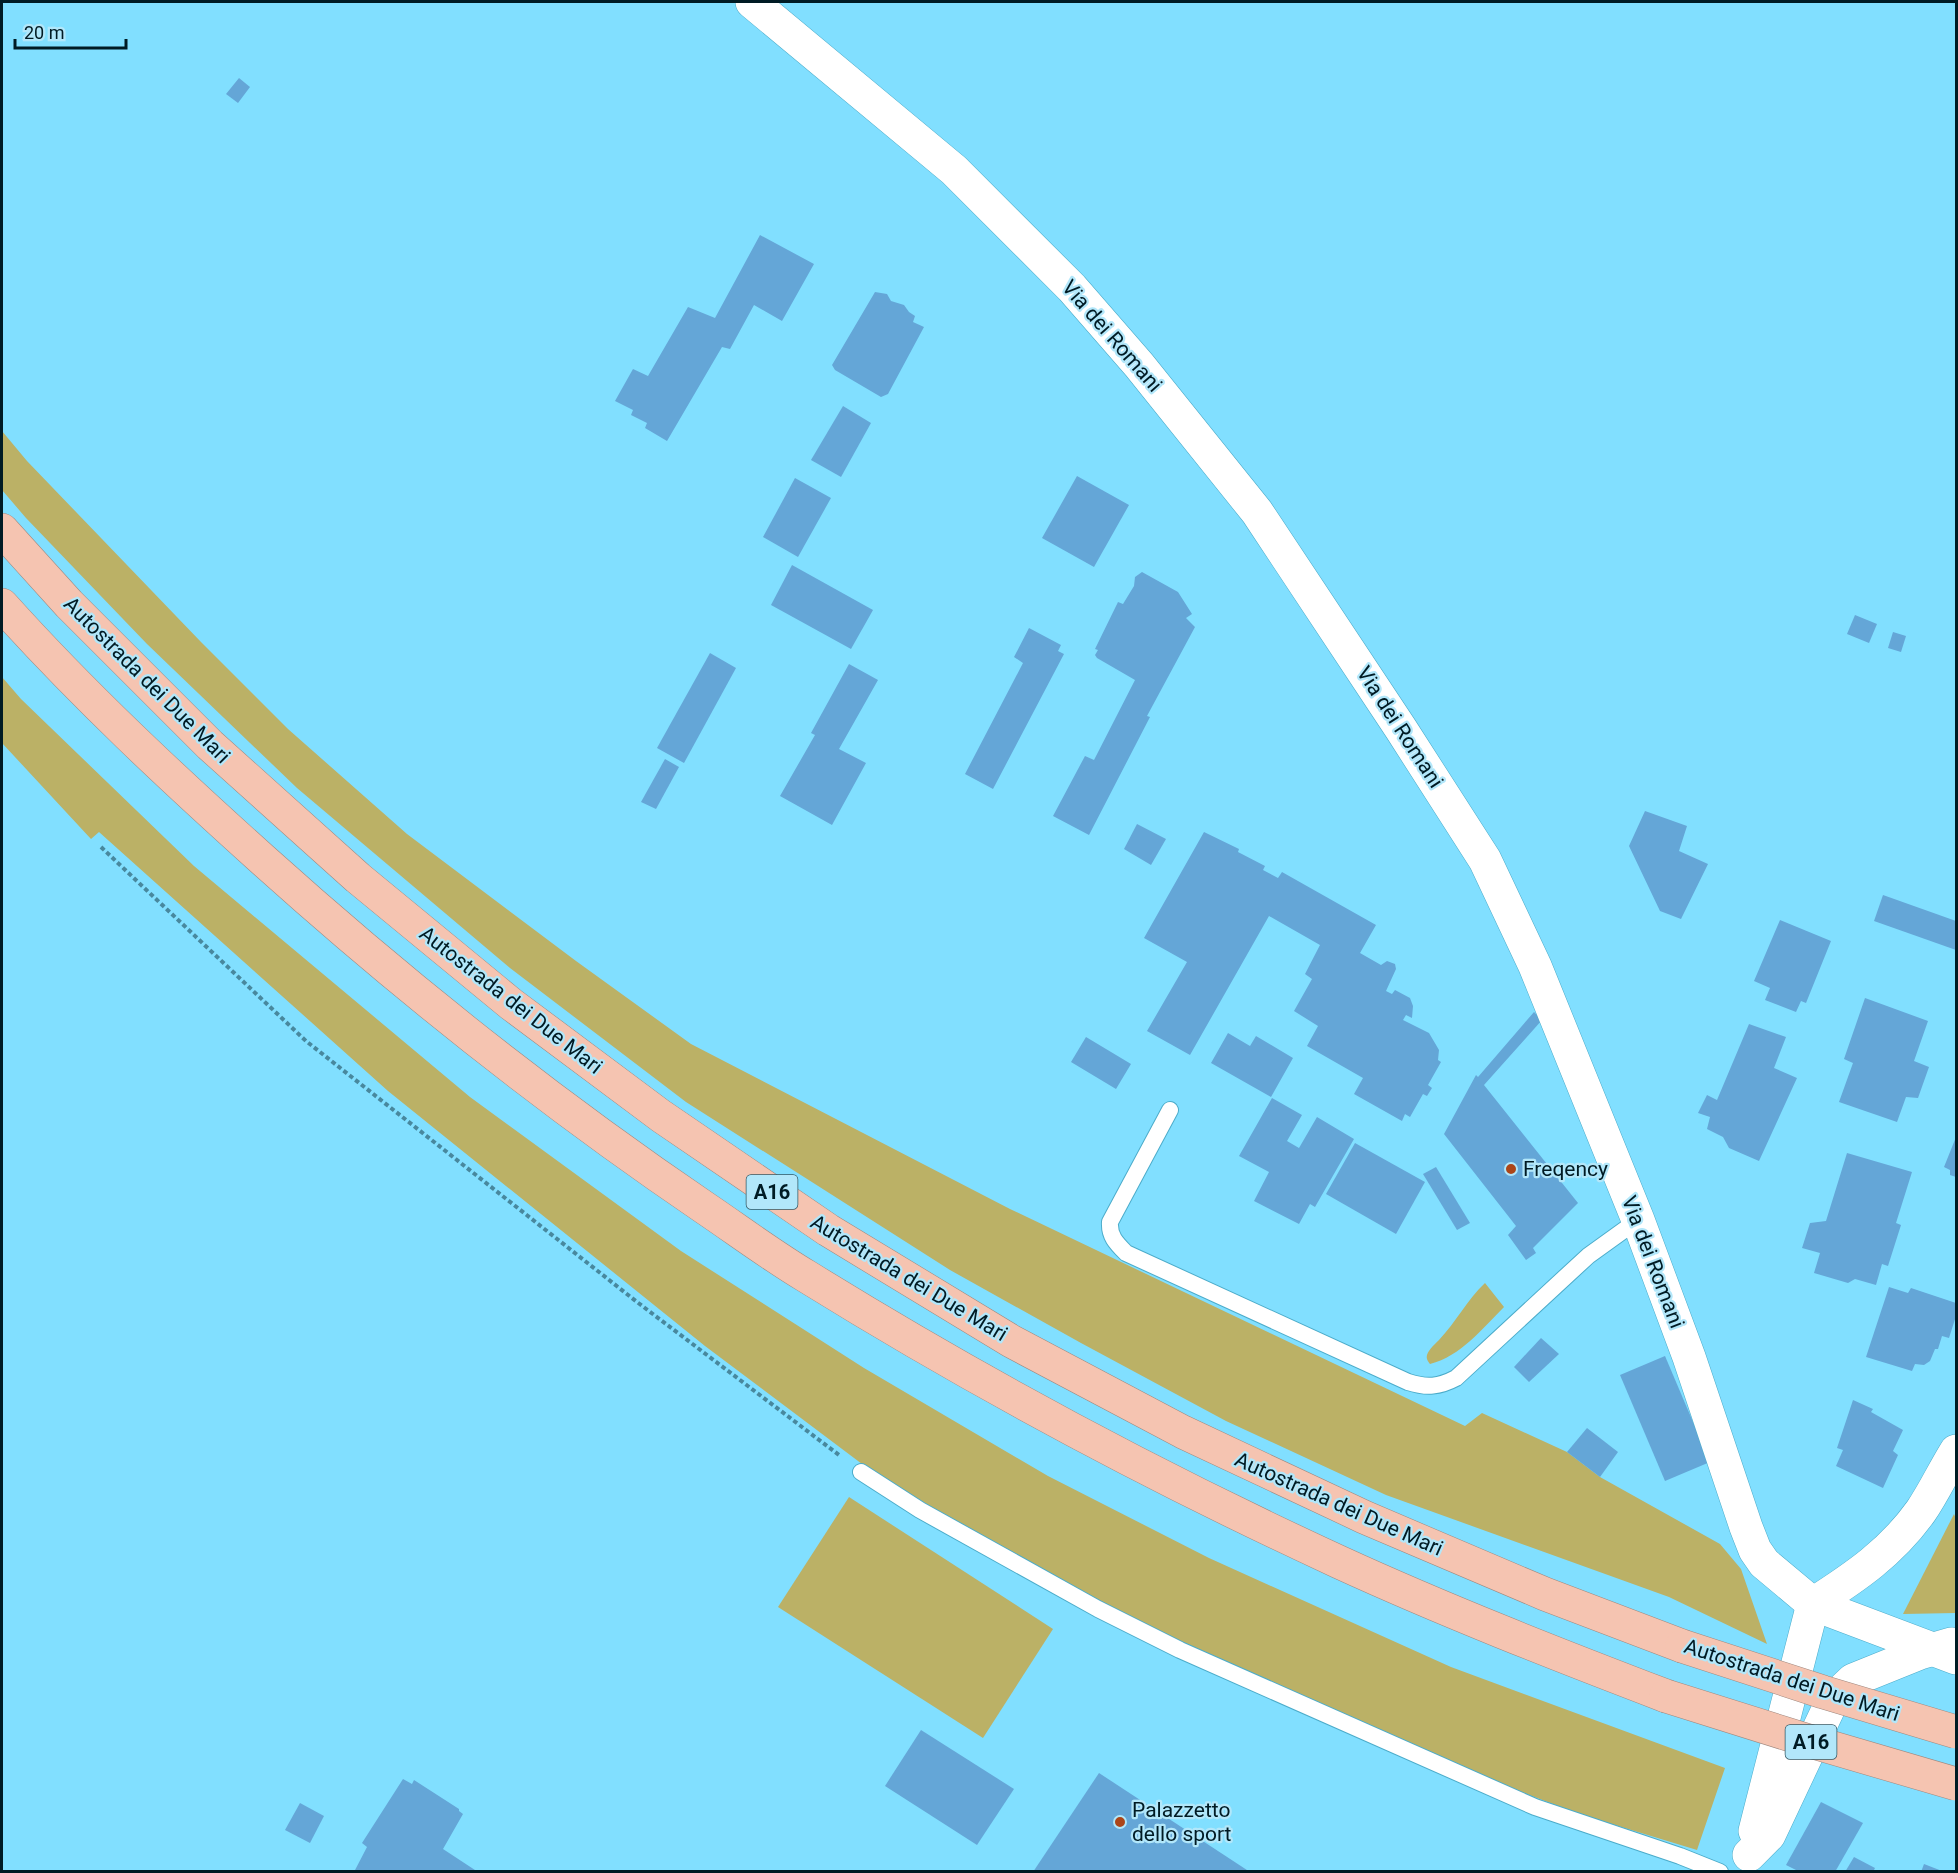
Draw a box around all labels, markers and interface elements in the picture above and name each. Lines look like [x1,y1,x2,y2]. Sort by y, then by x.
scale bar [15,12,126,50]
text: 20 m [24,22,64,43]
street label: Via dei Romani [1057,275,1167,397]
street label: Autostrada dei Due Mari [59,592,235,768]
street label: Via dei Romani [1352,662,1448,792]
street label: Autostrada dei Due Mari [415,921,607,1079]
place label: Freqency [1523,1157,1608,1181]
marker: Freqency [1504,1162,1518,1176]
road number: A16 [746,1175,798,1209]
street label: Via dei Romani [1617,1192,1689,1332]
street label: Autostrada dei Due Mari [806,1210,1012,1346]
street label: Autostrada dei Due Mari [1231,1447,1447,1561]
street label: Autostrada dei Due Mari [1681,1634,1903,1726]
road number: A16 [1786,1725,1836,1759]
place label: Palazzetto dello sport [1132,1798,1232,1846]
marker: Palazzetto dello sport [1113,1815,1127,1829]

